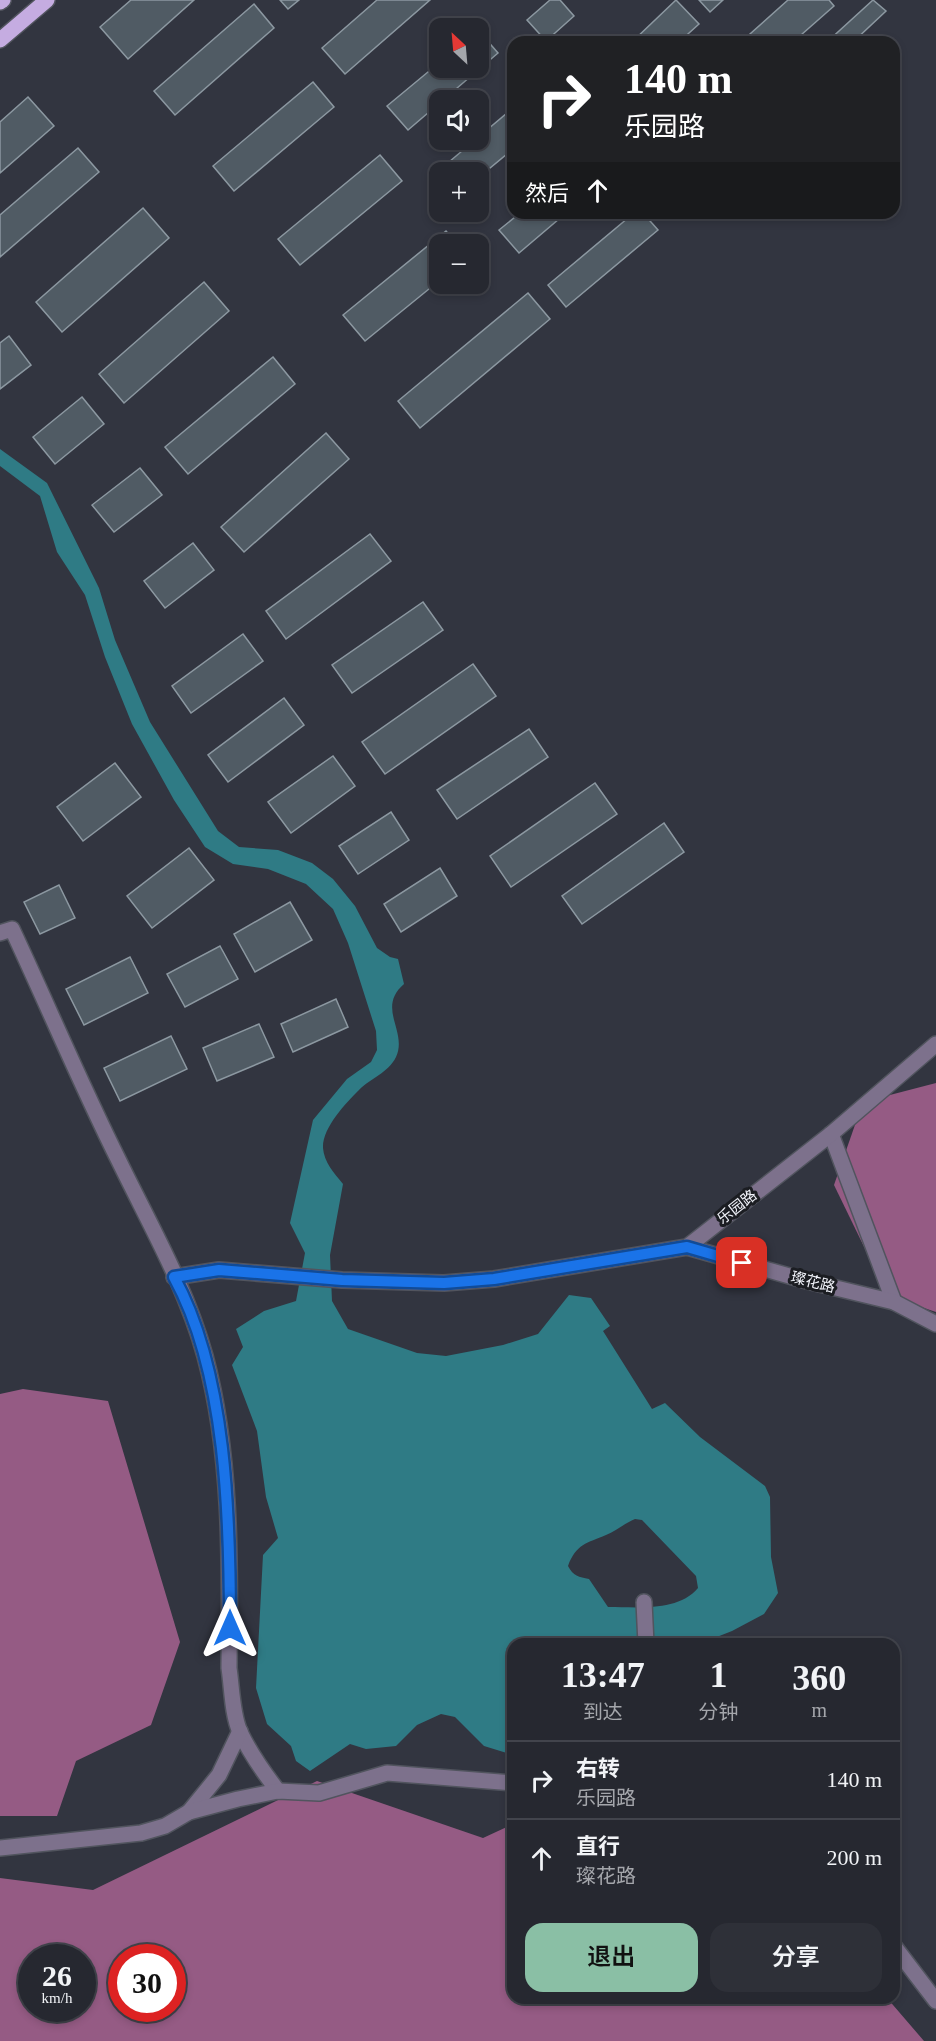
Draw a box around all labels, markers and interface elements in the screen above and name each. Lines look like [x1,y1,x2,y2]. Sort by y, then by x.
north arrow [429,18,489,78]
map controls [429,18,489,294]
text: 140 m [624,56,733,102]
icon: right [525,60,603,138]
button: sound [429,90,489,150]
text: 乐园路 [624,112,705,142]
button: + [429,162,489,222]
icon: ahead [581,174,614,207]
text: 然后 [525,181,569,206]
button: − [429,234,489,294]
street label: 乐园路 [714,1187,760,1227]
pin [716,1237,767,1288]
icon: arrive [725,1246,758,1279]
street label: 璨花路 [789,1269,837,1295]
position arrow [198,1596,262,1660]
text: 13:47 [561,1655,645,1695]
text: 1 [710,1655,728,1695]
text: 360 [792,1658,846,1698]
text: m [811,1699,827,1721]
text: 到达 [583,1701,623,1723]
text: 分钟 [699,1701,739,1723]
text: 右转 [576,1756,620,1781]
icon: right [525,1764,558,1797]
text: 140 m [826,1767,882,1792]
text: 乐园路 [576,1787,636,1809]
text: 直行 [576,1834,620,1859]
icon: ahead [525,1842,558,1875]
text: 200 m [826,1845,882,1870]
text: 璨花路 [576,1865,636,1887]
button: 退出 [525,1923,698,1992]
button: 分享 [710,1923,882,1992]
speed limit sign: 30 [108,1944,186,2022]
text: 26 [42,1959,72,1992]
text: km/h [42,1990,72,2006]

